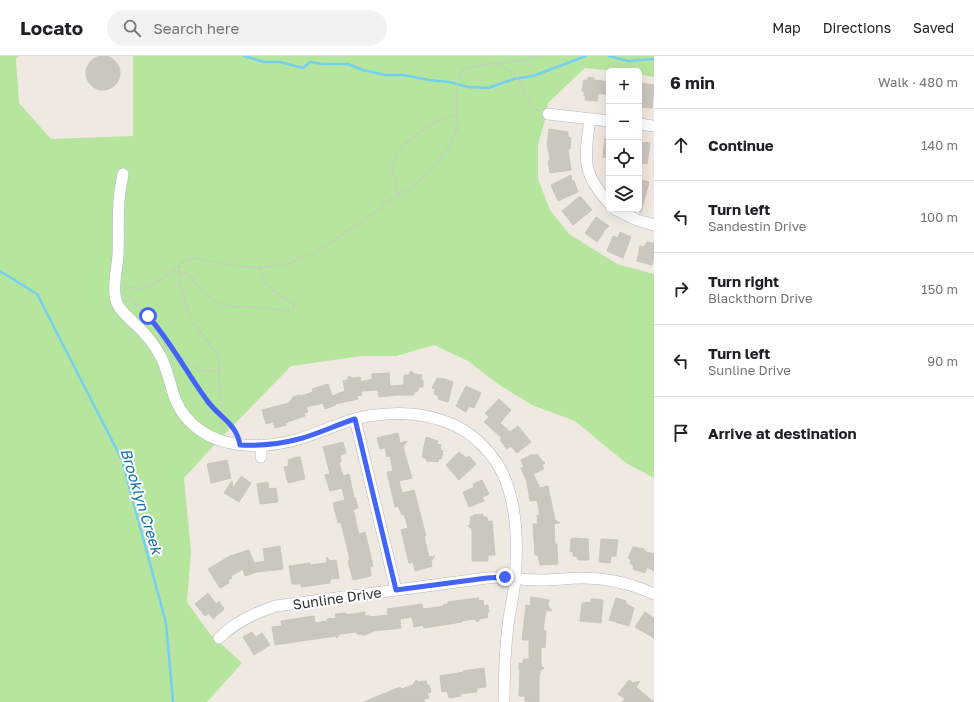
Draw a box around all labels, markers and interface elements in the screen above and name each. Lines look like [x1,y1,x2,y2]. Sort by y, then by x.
search box [107,10,387,46]
text: Locato [20,16,83,39]
icon: search [121,17,143,39]
text: Search here [153,19,239,37]
text: Map [772,19,801,36]
text: Directions [823,19,891,36]
text: Saved [913,19,954,36]
map controls [606,68,642,212]
button: + [606,68,642,104]
text: 6 min [670,72,715,93]
text: Walk · 480 m [878,74,958,90]
button: − [606,104,642,140]
icon: ahead [670,134,692,156]
text: Continue [708,136,774,154]
text: 140 m [921,137,958,153]
button: locate [606,140,642,176]
button: layers [606,176,642,212]
text: Turn left [708,200,770,218]
icon: left [670,206,692,228]
text: 100 m [921,209,958,225]
text: Sandestin Drive [708,218,806,234]
text: Turn right [708,272,779,290]
icon: right [670,278,692,300]
text: 150 m [921,281,958,297]
text: Blackthorn Drive [708,290,812,306]
route start [139,307,157,325]
text: Turn left [708,344,770,362]
icon: left [670,350,692,372]
text: 90 m [927,353,958,369]
text: Sunline Drive [708,362,791,378]
icon: arrive [670,422,692,444]
text: Arrive at destination [708,424,857,442]
water label: Brooklyn Creek [116,446,167,558]
route end [496,568,514,586]
street label: Sunline Drive [292,583,382,613]

